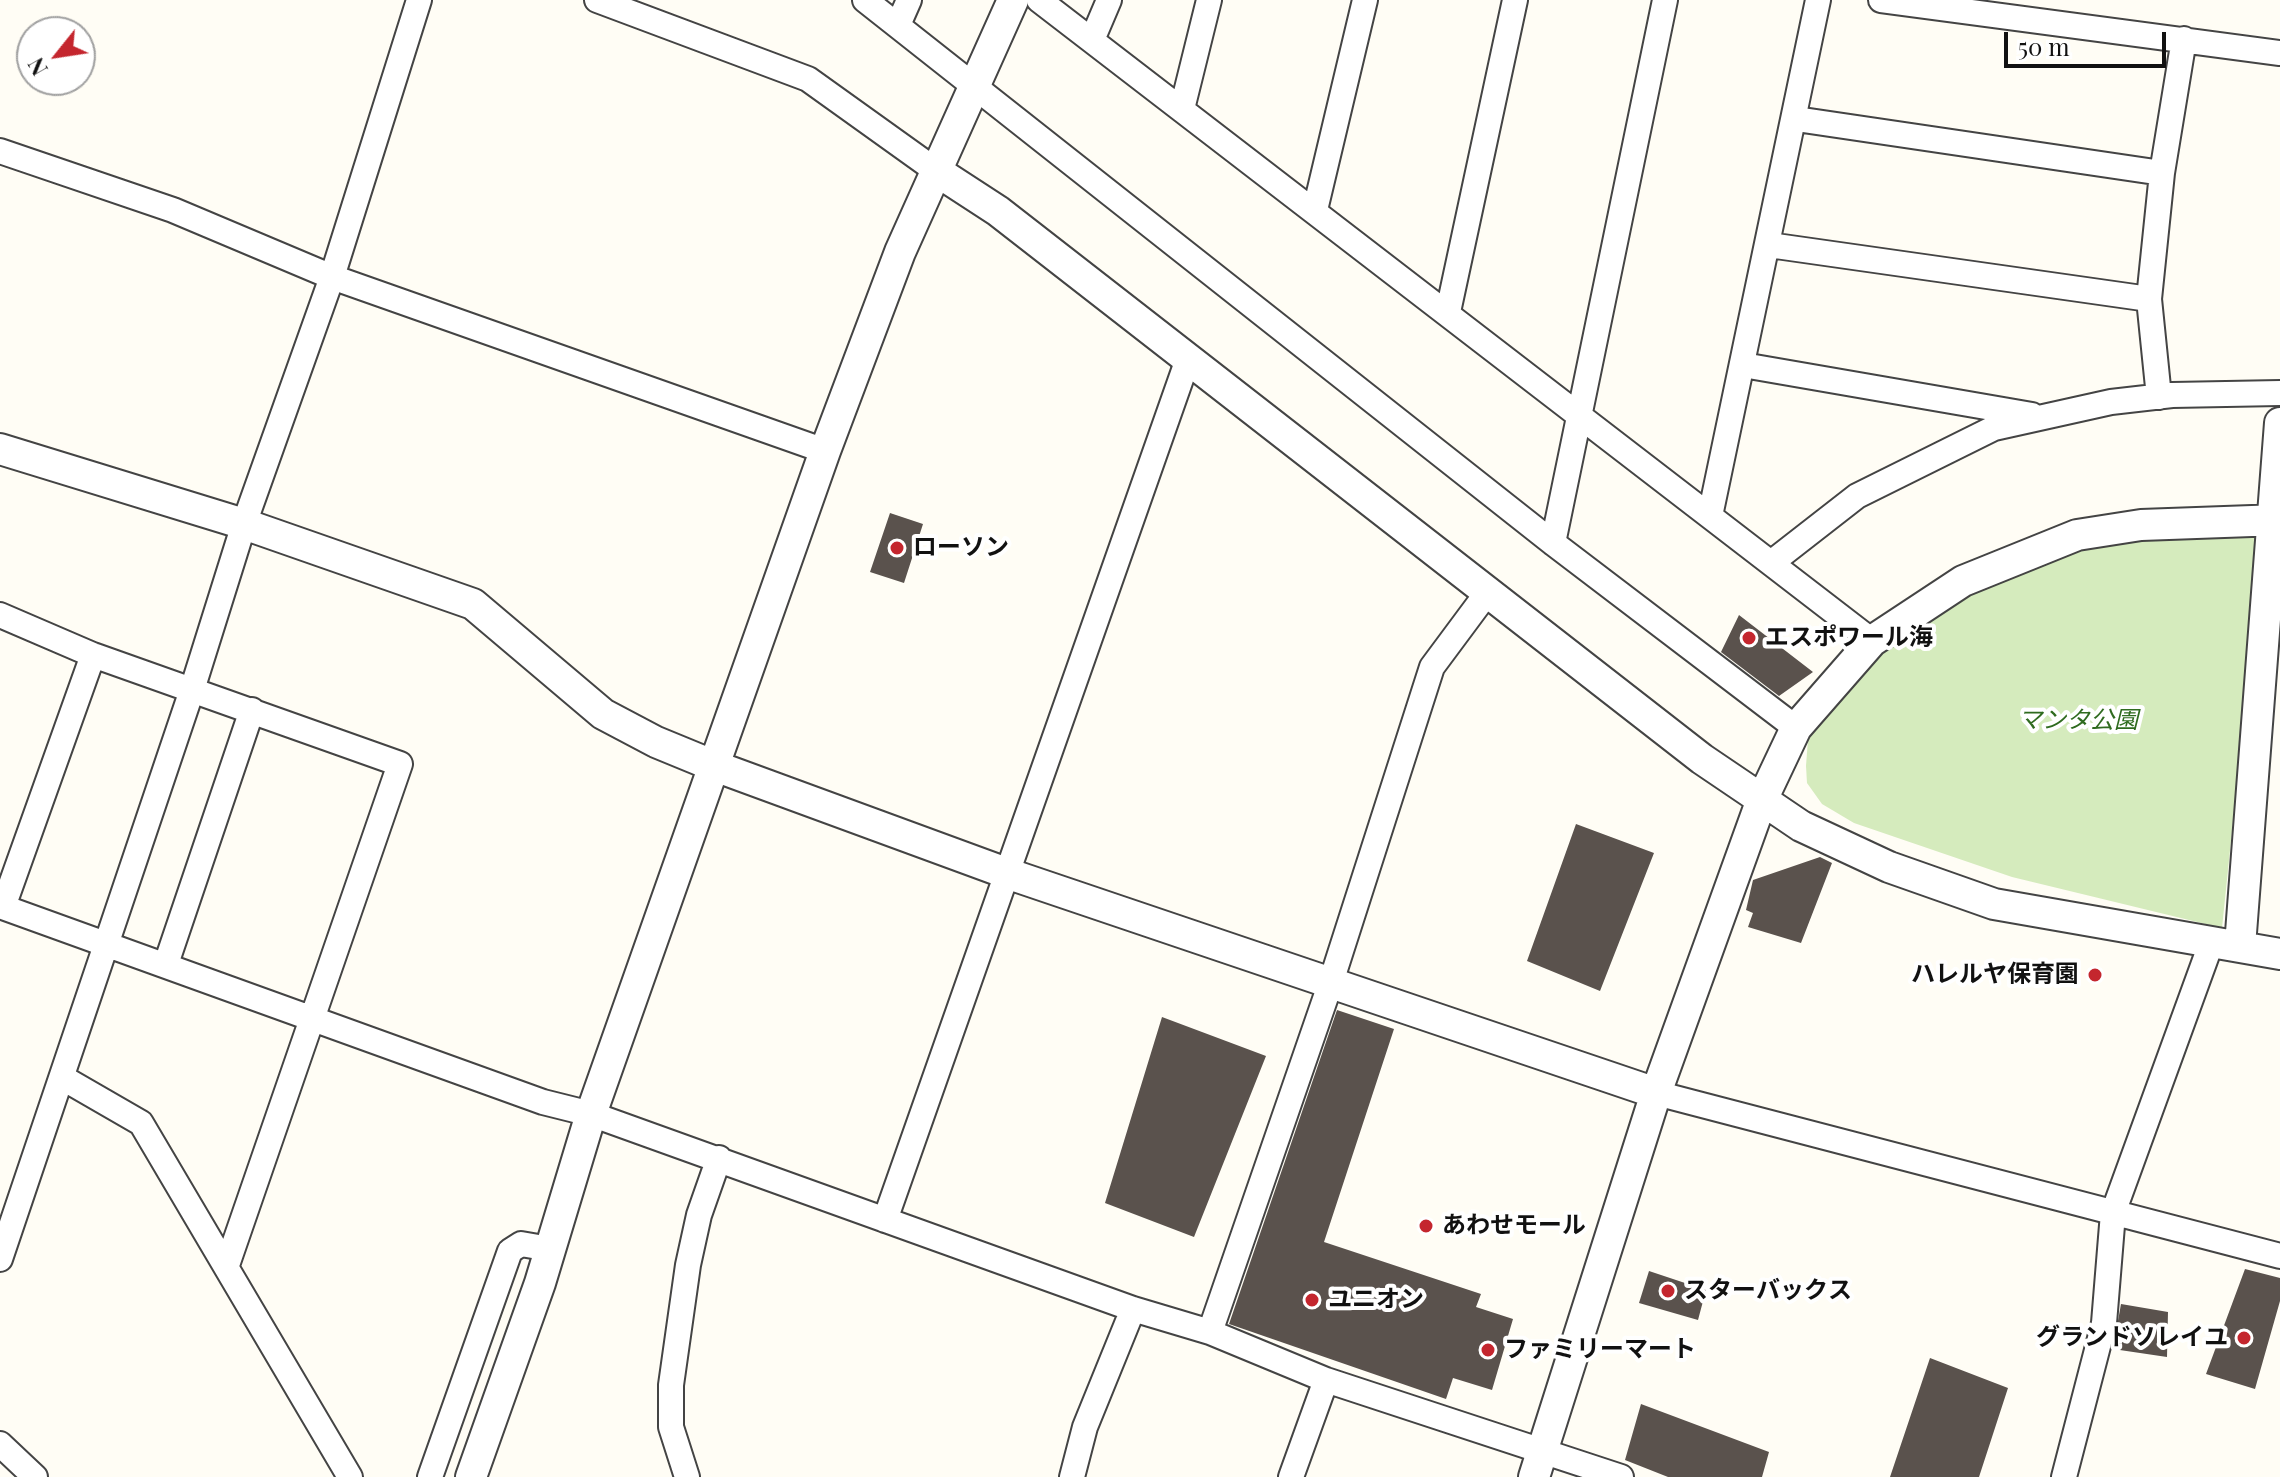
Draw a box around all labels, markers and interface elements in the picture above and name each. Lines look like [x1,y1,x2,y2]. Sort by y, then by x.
north arrow [16,16,96,96]
scale bar [2008,16,2170,66]
text: 50 m [2018,30,2070,62]
text: N [20,53,54,81]
place label: ローソン [913,534,1009,562]
marker: ローソン [888,539,906,557]
place label: エスポワール海 [1765,624,1933,652]
marker: エスポワール海 [1740,629,1758,647]
park label: マンタ公園 [2018,707,2138,735]
place label: ハレルヤ保育園 [1911,961,2079,989]
marker: ハレルヤ保育園 [2086,966,2104,984]
place label: あわせモール [1442,1212,1586,1240]
marker: あわせモール [1417,1217,1435,1235]
place label: スターバックス [1684,1277,1852,1305]
marker: スターバックス [1659,1282,1677,1300]
place label: ユニオン [1328,1286,1424,1314]
marker: ユニオン [1303,1291,1321,1309]
place label: グランドソレイユ [2036,1324,2228,1352]
marker: グランドソレイユ [2235,1329,2253,1347]
place label: ファミリーマート [1504,1336,1696,1364]
marker: ファミリーマート [1479,1341,1497,1359]

